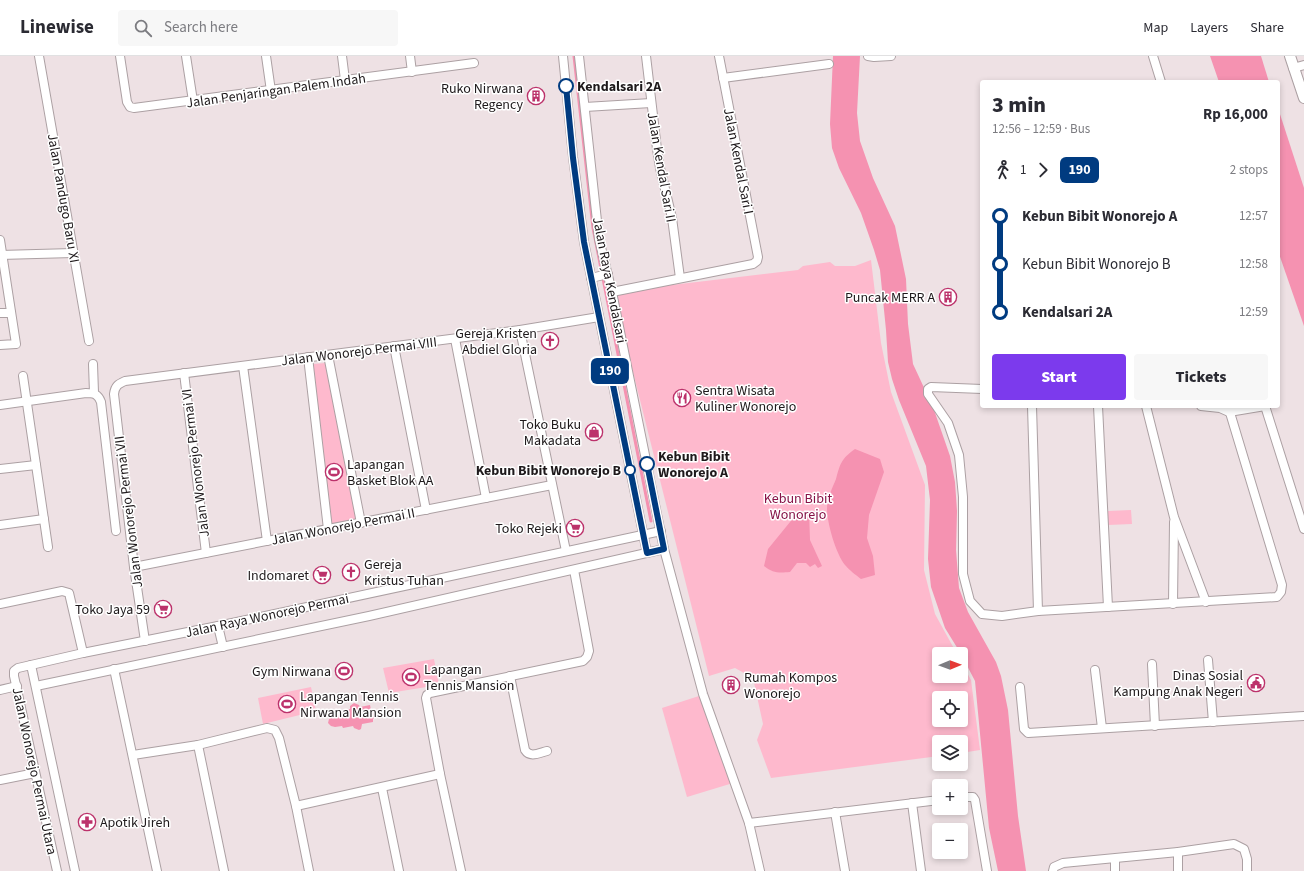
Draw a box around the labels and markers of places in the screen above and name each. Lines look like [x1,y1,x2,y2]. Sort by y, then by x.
place label: Kendalsari 2A [577,77,662,97]
marker: Kendalsari 2A [558,78,574,94]
place label: Ruko Nirwana Regency [441,79,523,115]
building icon: Ruko Nirwana Regency [526,86,546,106]
building icon: Puncak MERR A [938,287,958,307]
place label: Puncak MERR A [845,288,935,308]
place label: Gereja Kristen Abdiel Gloria [455,324,537,360]
church icon: Gereja Kristen Abdiel Gloria [540,331,560,351]
place label: Sentra Wisata Kuliner Wonorejo [695,381,796,417]
restaurant icon: Sentra Wisata Kuliner Wonorejo [672,388,692,408]
place label: Toko Buku Makadata [520,415,581,451]
shop icon: Toko Buku Makadata [584,422,604,442]
place label: Kebun Bibit Wonorejo A [658,447,731,483]
place label: Lapangan Basket Blok AA [347,455,434,491]
marker: Kebun Bibit Wonorejo A [639,456,655,472]
place label: Kebun Bibit Wonorejo B [476,461,622,481]
sports icon: Lapangan Basket Blok AA [324,462,344,482]
marker: Kebun Bibit Wonorejo B [624,464,636,476]
supermarket icon: Toko Rejeki [565,518,585,538]
place label: Toko Rejeki [495,519,562,539]
place label: Gereja Kristus Tuhan [364,555,444,591]
church icon: Gereja Kristus Tuhan [341,562,361,582]
supermarket icon: Indomaret [312,565,332,585]
place label: Indomaret [247,566,309,586]
supermarket icon: Toko Jaya 59 [153,599,173,619]
place label: Toko Jaya 59 [75,600,150,620]
place label: Lapangan Tennis Mansion [424,660,514,696]
sports icon: Gym Nirwana [334,661,354,681]
place label: Gym Nirwana [252,662,331,682]
place label: Dinas Sosial Kampung Anak Negeri [1113,666,1243,702]
sports icon: Lapangan Tennis Mansion [401,667,421,687]
place label: Rumah Kompos Wonorejo [744,668,837,704]
public building icon: Dinas Sosial Kampung Anak Negeri [1246,673,1266,693]
building icon: Rumah Kompos Wonorejo [721,675,741,695]
place label: Lapangan Tennis Nirwana Mansion [300,687,402,723]
sports icon: Lapangan Tennis Nirwana Mansion [277,694,297,714]
pharmacy icon: Apotik Jireh [77,812,97,832]
place label: Apotik Jireh [100,813,170,833]

